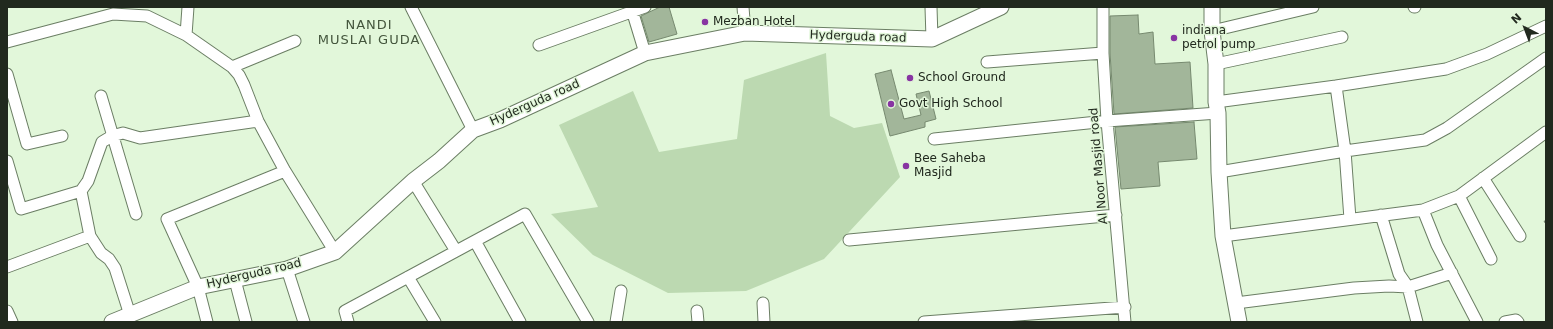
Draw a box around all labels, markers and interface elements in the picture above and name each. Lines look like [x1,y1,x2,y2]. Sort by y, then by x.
north arrow [1505,8,1545,48]
text: N [1509,11,1524,27]
place label: Mezban Hotel [713,15,795,29]
marker: Mezban Hotel [700,17,710,27]
district label: NANDI MUSLAI GUDA [318,18,420,49]
place label: indiana petrol pump [1182,24,1255,52]
street label: Hyderguda road [809,28,907,46]
marker: indiana petrol pump [1169,33,1179,43]
place label: School Ground [918,71,1006,85]
marker: School Ground [905,73,915,83]
street label: Hyderguda road [488,77,582,129]
place label: Govt High School [899,97,1002,111]
marker: Govt High School [886,99,896,109]
street label: AI Noor Masjid road [1087,107,1111,225]
place label: Bee Saheba Masjid [914,152,986,180]
marker: Bee Saheba Masjid [901,161,911,171]
street label: Hyderguda road [205,256,303,292]

